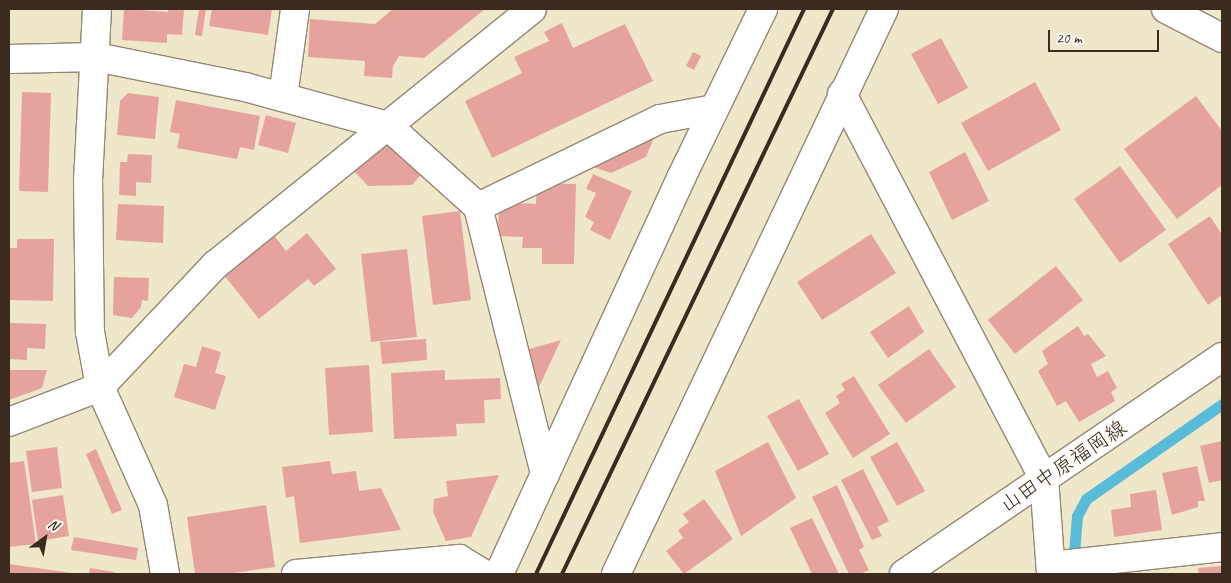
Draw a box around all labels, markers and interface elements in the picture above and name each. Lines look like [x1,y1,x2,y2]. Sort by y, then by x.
scale bar [1051,20,1162,52]
text: 20 m [1056,29,1082,48]
street label: 山田中原福岡線 [995,414,1131,518]
north arrow [20,513,70,563]
text: N [45,515,61,534]

